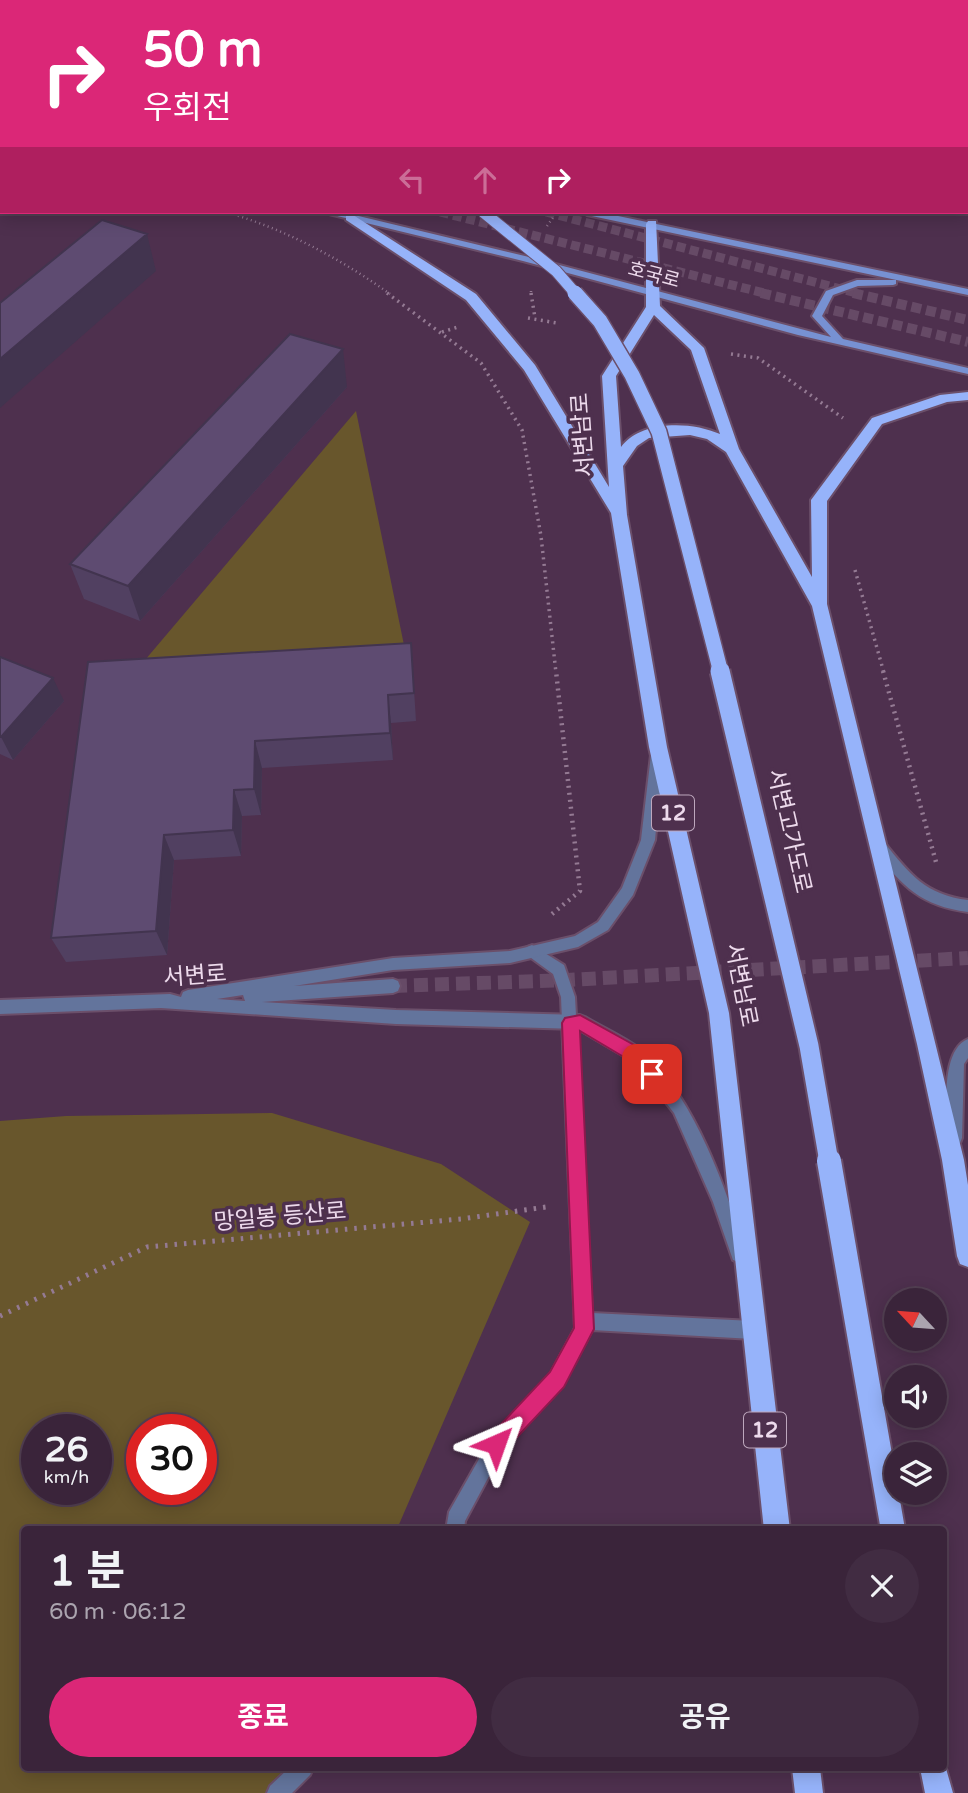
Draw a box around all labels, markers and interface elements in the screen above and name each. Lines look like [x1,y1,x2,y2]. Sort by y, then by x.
text: 50 m [143,21,262,80]
icon: right [28,28,119,119]
text: 우회전 [143,89,231,127]
icon: left [393,161,431,199]
icon: ahead [466,161,504,199]
icon: right [539,161,577,199]
street label: 호국로 [626,258,682,292]
street label: 서변남로 [566,392,600,478]
street label: 서변고가도로 [761,766,817,896]
road number: 12 [652,796,694,830]
street label: 서변남로 [719,941,763,1029]
street label: 서변로 [162,960,228,992]
pin [622,1044,682,1104]
icon: arrive [633,1055,671,1093]
street label: 망일봉 등산로 [213,1197,347,1237]
north arrow [884,1288,947,1351]
map controls [884,1288,947,1505]
button: sound [884,1365,947,1428]
position arrow [459,1407,533,1481]
road number: 12 [744,1412,786,1448]
speed limit sign: 30 [126,1414,217,1505]
text: 26 [45,1429,88,1471]
button: layers [884,1442,947,1505]
text: km/h [44,1466,89,1488]
text: 1 분 [49,1546,125,1597]
button: close [845,1549,919,1623]
text: 60 m · 06:12 [49,1598,187,1626]
button: 종료 [49,1677,477,1757]
button: 공유 [491,1677,919,1757]

